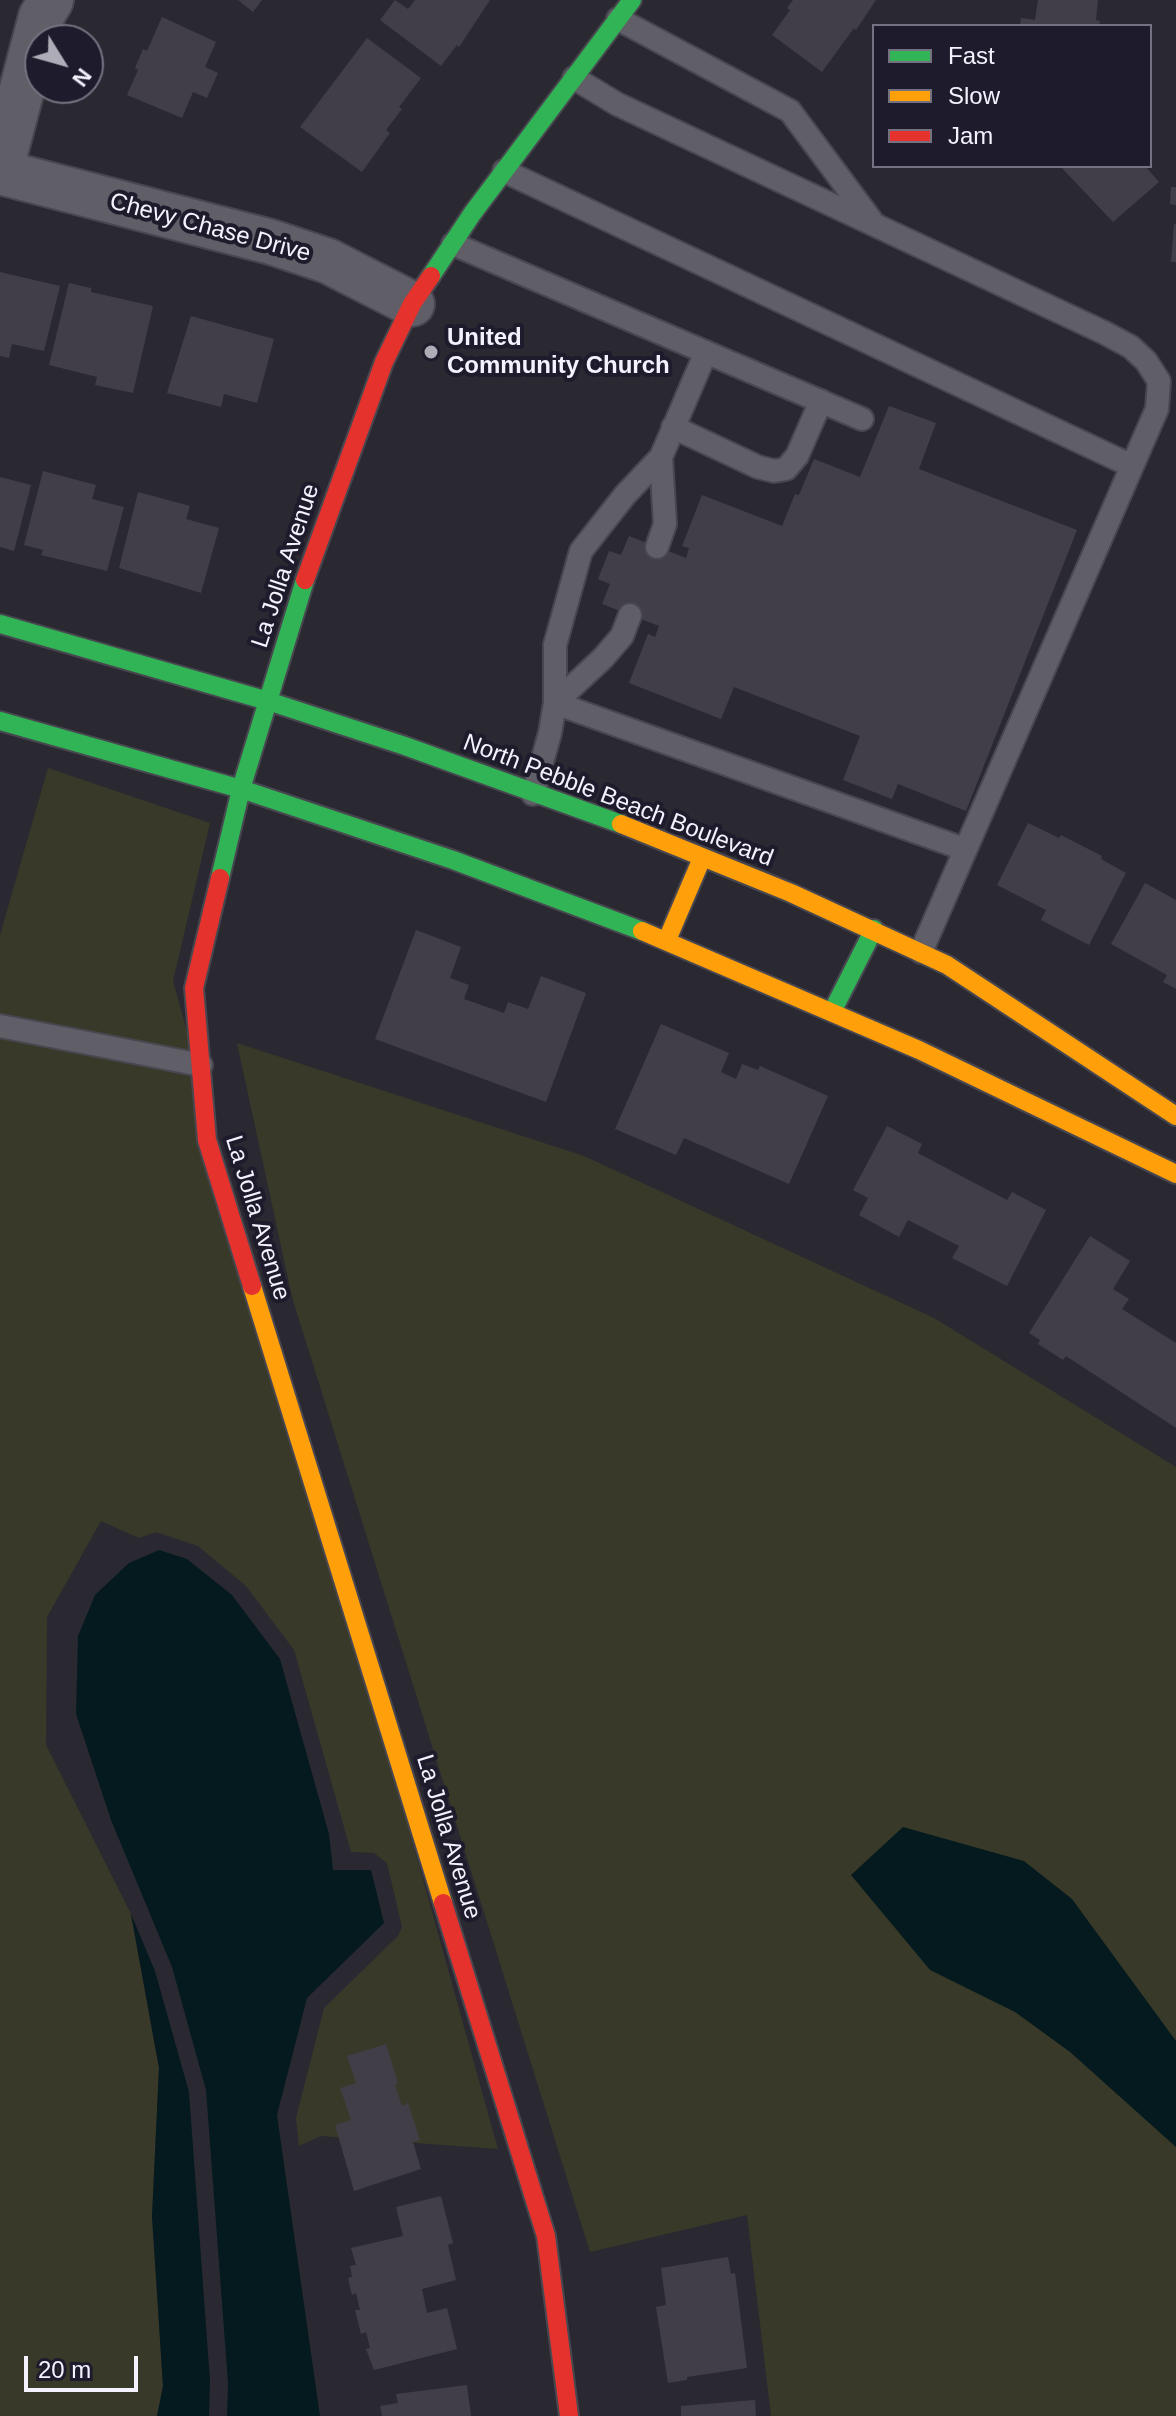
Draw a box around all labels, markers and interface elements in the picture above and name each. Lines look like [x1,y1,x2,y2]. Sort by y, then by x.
north arrow [24,24,104,104]
legend [872,24,1152,168]
text: Fast [948,42,995,69]
text: N [67,64,97,91]
text: Slow [948,82,1000,109]
text: Jam [948,122,993,149]
street label: Chevy Chase Drive [106,187,314,269]
place label: United Community Church [447,324,670,380]
marker: United Community Church [422,343,440,361]
street label: La Jolla Avenue [246,481,326,651]
street label: North Pebble Beach Boulevard [459,729,777,873]
street label: La Jolla Avenue [218,1132,296,1304]
street label: La Jolla Avenue [409,1751,487,1923]
scale bar [28,2340,142,2390]
text: 20 m [38,2356,91,2383]

